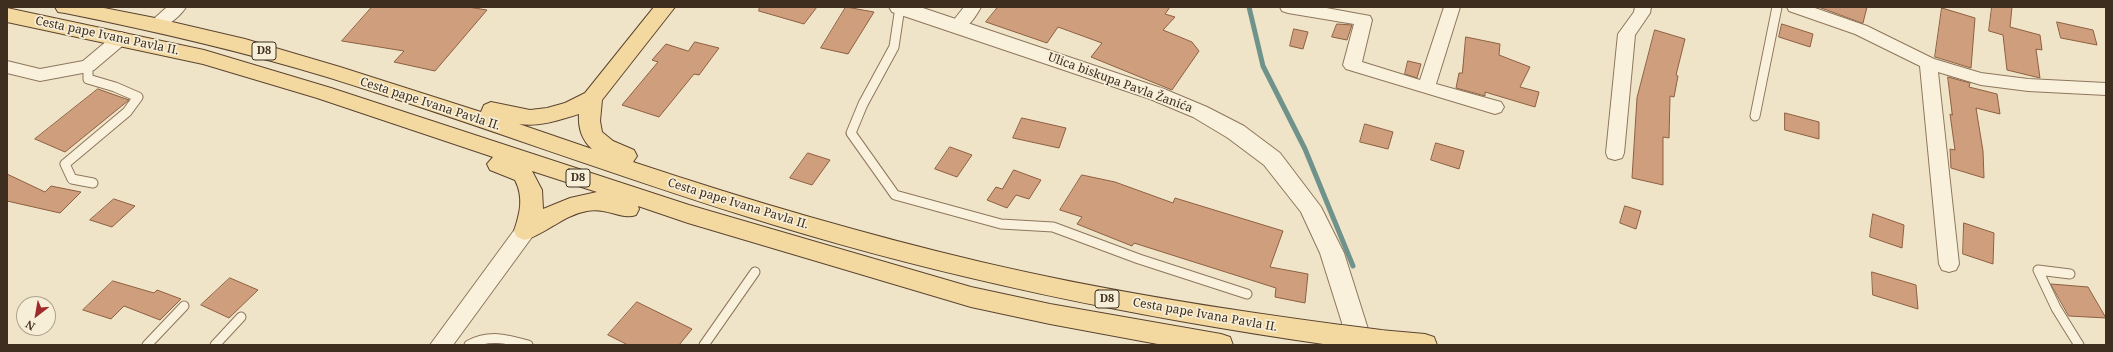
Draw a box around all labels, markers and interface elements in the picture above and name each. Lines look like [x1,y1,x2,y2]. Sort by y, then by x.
street label: Cesta pape Ivana Pavla II. [34,14,180,58]
road number: D8 [252,42,276,60]
street label: Ulica biskupa Pavla Žanića [1046,50,1194,116]
street label: Cesta pape Ivana Pavla II. [358,75,502,133]
road number: D8 [566,169,590,187]
street label: Cesta pape Ivana Pavla II. [666,176,810,232]
road number: D8 [1095,290,1119,308]
street label: Cesta pape Ivana Pavla II. [1132,295,1278,335]
north arrow [16,296,56,336]
text: N [23,317,38,335]

